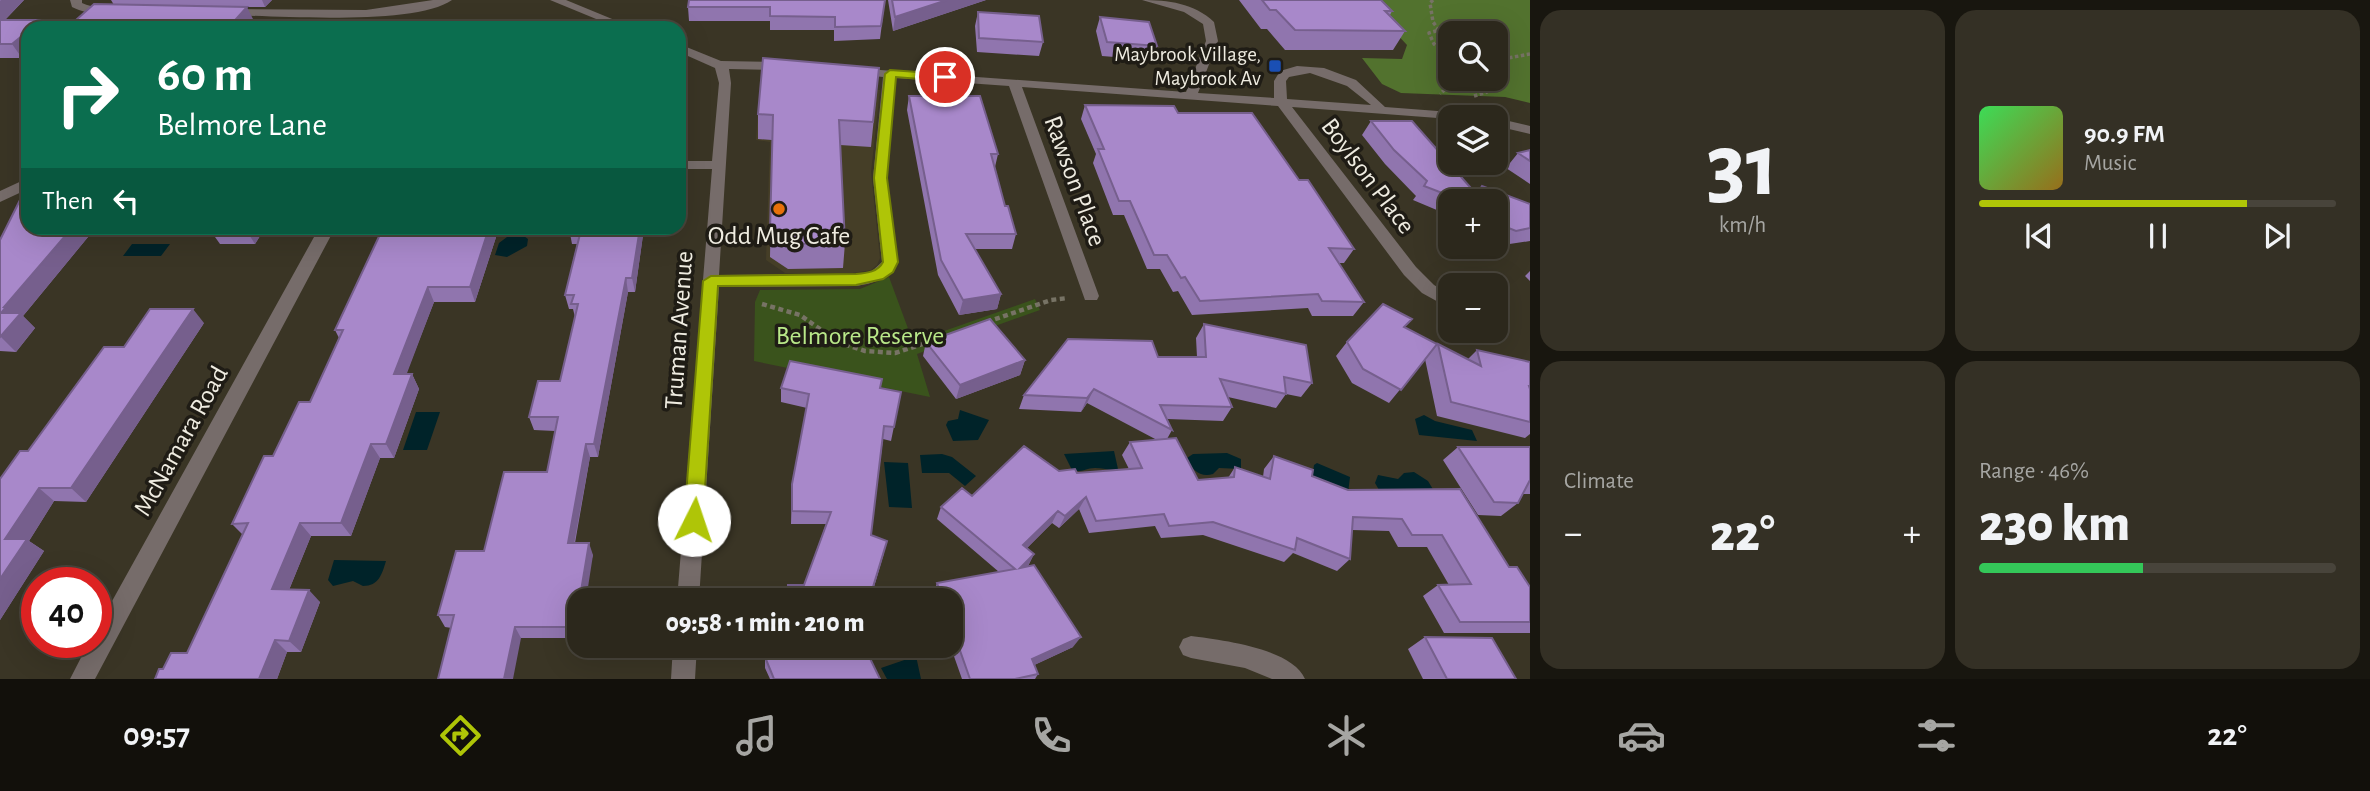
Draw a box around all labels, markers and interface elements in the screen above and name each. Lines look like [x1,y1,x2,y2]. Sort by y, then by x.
map controls [1438,21,1508,343]
button: search [1438,21,1508,91]
place label: Maybrook Village, Maybrook Av [1114,44,1261,89]
pin [915,47,975,107]
icon: right [42,49,133,140]
text: 60 m [157,51,253,100]
icon: arrive [926,58,964,96]
marker: Maybrook Village, Maybrook Av [1267,58,1283,74]
button: layers [1438,105,1508,175]
text: Belmore Lane [157,109,327,141]
street label: Rawson Place [1039,112,1111,250]
street label: Boylson Place [1316,113,1420,239]
text: 31 [1707,121,1778,212]
text: 90.9 FM [2084,121,2165,147]
text: Music [2084,152,2136,175]
icon: left [107,182,145,220]
text: Then [42,188,93,214]
button: + [1438,189,1508,259]
marker: Odd Mug Cafe [771,201,787,217]
text: km/h [1719,214,1766,237]
icon: previous [2020,217,2058,255]
icon: pause [2139,217,2177,255]
icon: next [2258,217,2296,255]
place label: Odd Mug Cafe [708,223,850,249]
street label: Truman Avenue [661,250,697,410]
button: − [1438,273,1508,343]
park label: Belmore Reserve [776,323,944,349]
street label: McNamara Road [129,362,233,520]
text: Range · 46% [1979,460,2089,483]
text: Climate [1564,470,1634,493]
position arrow [657,483,731,557]
text: 230 km [1979,498,2130,550]
text: 22° [1710,508,1775,560]
text: − [1564,515,1582,553]
text: + [1903,515,1921,553]
speed limit sign: 40 [21,567,112,658]
text: 09:58 · 1 min · 210 m [665,610,865,636]
icon: directions [436,711,485,760]
icon: music [732,711,781,760]
icon: phone [1027,711,1076,760]
icon: climate [1322,711,1371,760]
icon: car [1617,711,1666,760]
icon: filters [1912,711,1961,760]
text: 09:57 [123,719,190,751]
text: 22° [2207,719,2247,751]

